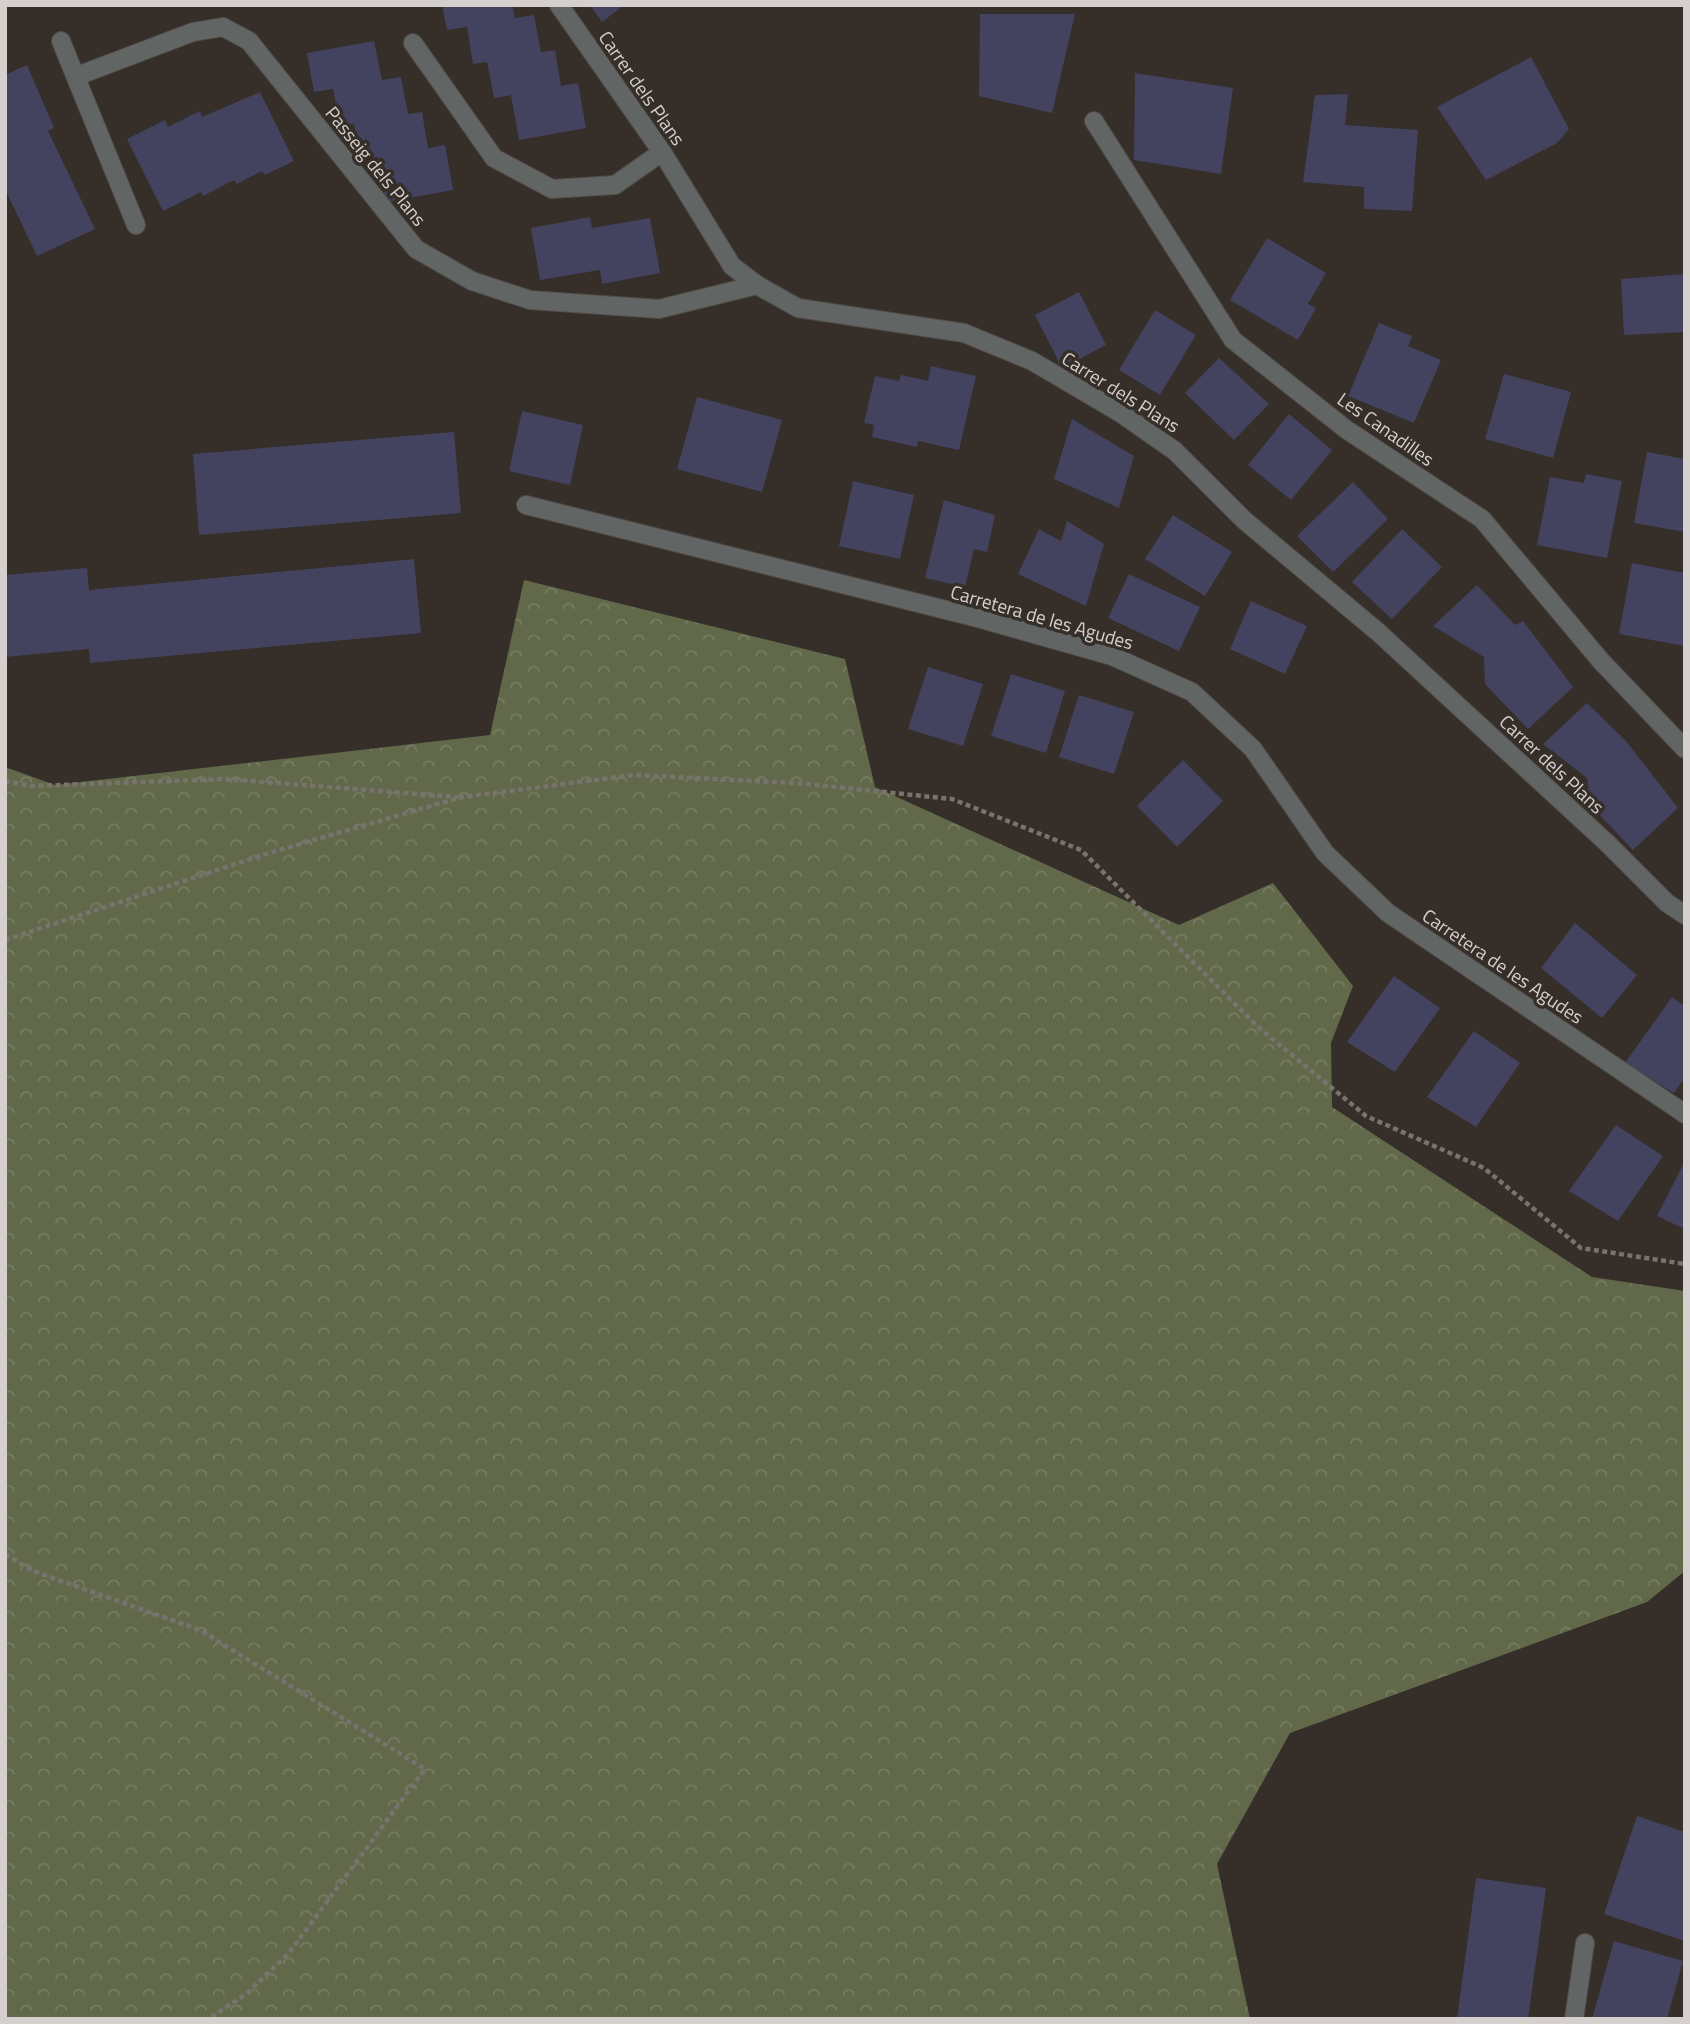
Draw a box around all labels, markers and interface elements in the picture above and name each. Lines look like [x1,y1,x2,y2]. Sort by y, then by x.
street label: Carrer dels Plans [592,24,693,151]
street label: Passeig dels Plans [319,99,434,232]
street label: Carrer dels Plans [1057,344,1186,440]
street label: Les Canadilles [1332,384,1441,473]
street label: Carretera de les Agudes [947,577,1137,657]
street label: Carrer dels Plans [1493,707,1612,820]
street label: Carretera de les Agudes [1417,901,1590,1031]

